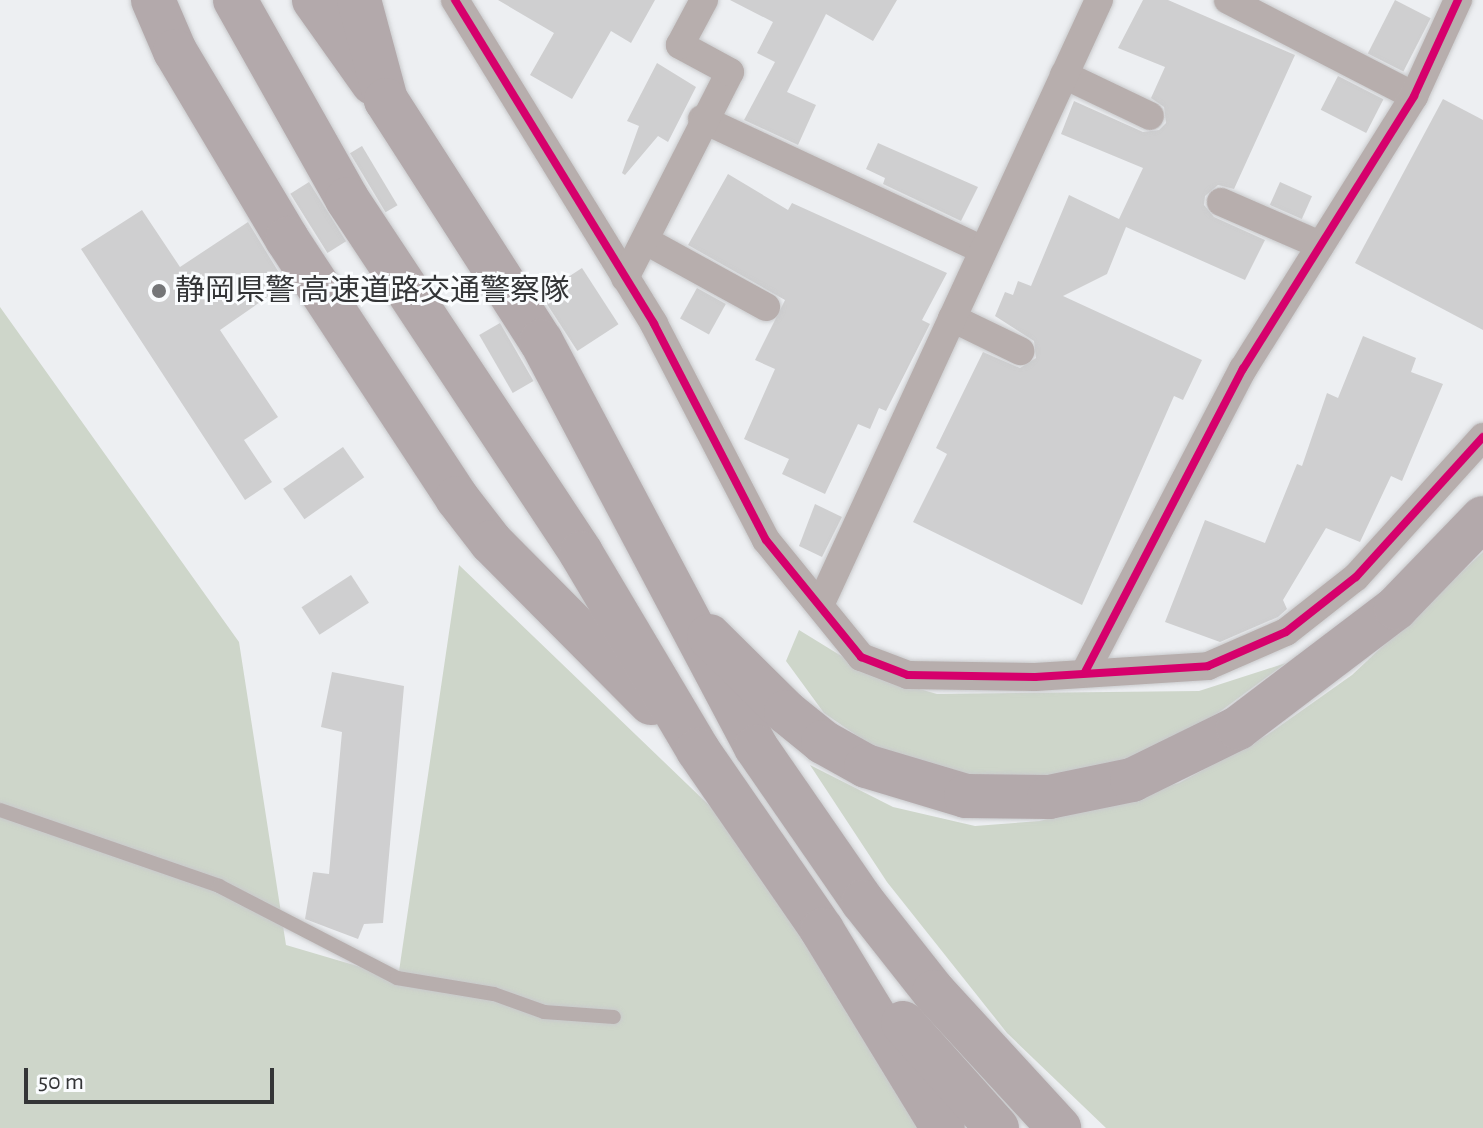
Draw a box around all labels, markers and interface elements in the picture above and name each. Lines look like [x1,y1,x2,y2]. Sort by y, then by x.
place label: 静岡県警 高速道路交通警察隊 [175,273,570,309]
marker: 静岡県警 高速道路交通警察隊 [150,282,168,300]
scale bar [28,1052,278,1102]
text: 50 m [38,1070,84,1094]

